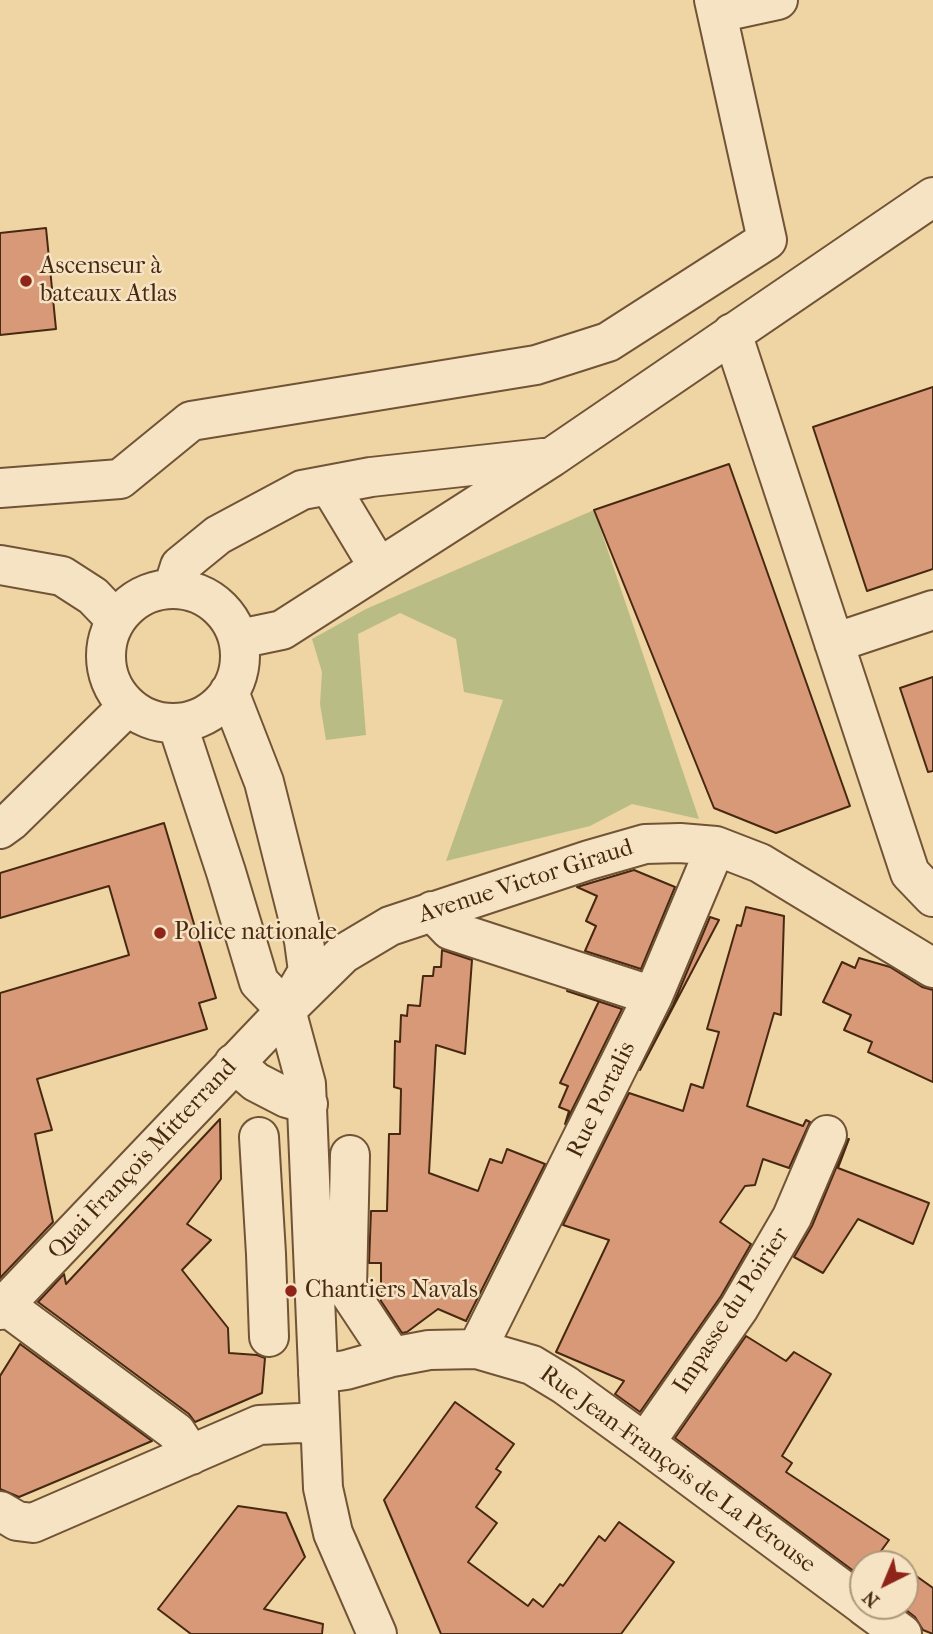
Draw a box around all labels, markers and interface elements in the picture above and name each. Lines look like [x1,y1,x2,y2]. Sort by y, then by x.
place label: Ascenseur à bateaux Atlas [40,253,177,309]
marker: Ascenseur à bateaux Atlas [18,273,34,289]
street label: Avenue Victor Giraud [415,834,637,930]
place label: Police nationale [174,919,337,947]
marker: Police nationale [152,925,168,941]
street label: Rue Portalis [561,1037,643,1163]
street label: Quai François Mitterrand [43,1054,243,1266]
street label: Impasse du Poirier [668,1223,796,1399]
place label: Chantiers Navals [305,1277,478,1305]
marker: Chantiers Navals [283,1283,299,1299]
street label: Rue Jean-François de La Pérouse [533,1360,821,1580]
north arrow [849,1550,919,1620]
text: N [858,1586,884,1612]

